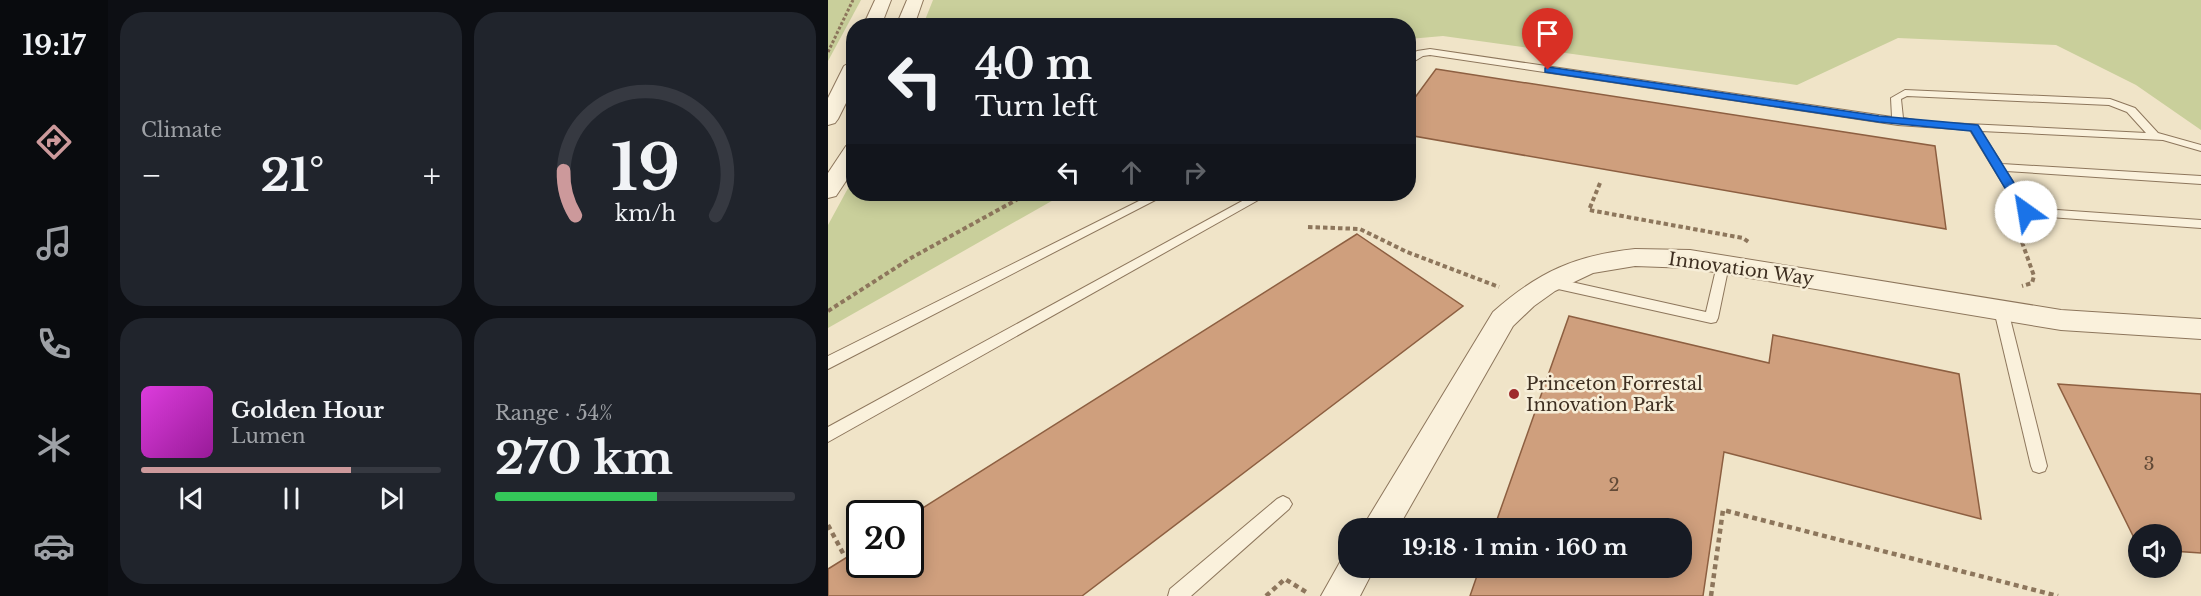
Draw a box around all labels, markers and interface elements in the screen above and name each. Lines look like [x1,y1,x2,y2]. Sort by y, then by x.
pin [1522,8,1573,70]
icon: arrive [1531,17,1564,50]
text: 19:17 [22,29,86,62]
text: 40 m [975,38,1092,90]
icon: left [876,42,954,120]
text: Turn left [975,90,1098,123]
text: Climate [141,118,222,142]
icon: directions [33,121,75,163]
text: 19 [610,129,680,207]
text: 21° [260,147,324,203]
text: − [141,155,162,196]
text: + [423,155,441,196]
icon: left [1052,156,1085,189]
icon: ahead [1115,156,1148,189]
icon: right [1178,156,1211,189]
position arrow [1994,180,2058,244]
text: km/h [615,200,676,227]
icon: music [33,222,75,264]
street label: Innovation Way [1667,248,1816,290]
icon: phone [33,323,75,365]
place label: Princeton Forrestal Innovation Park [1526,373,1703,416]
marker: Princeton Forrestal Innovation Park [1507,387,1521,401]
text: Golden Hour [231,397,384,424]
text: Range · 54% [495,401,613,425]
icon: climate [33,424,75,466]
text: Lumen [231,424,306,448]
text: 270 km [495,430,673,486]
house number: 3 [2143,453,2155,475]
house number: 2 [1608,474,1620,496]
icon: previous [175,482,208,515]
icon: pause [275,482,308,515]
icon: next [375,482,408,515]
speed limit sign: 20 [846,500,924,578]
map controls [2128,524,2182,578]
button: sound [2128,524,2182,578]
icon: car [33,525,75,567]
text: 19:18 · 1 min · 160 m [1403,534,1627,561]

